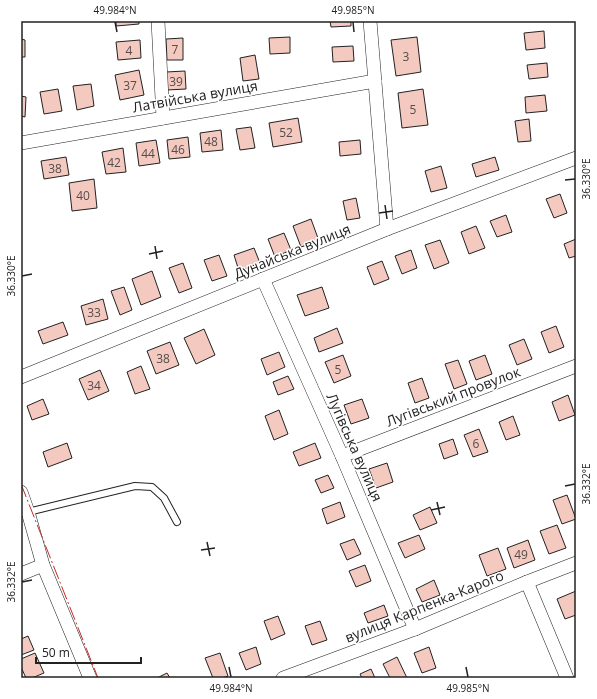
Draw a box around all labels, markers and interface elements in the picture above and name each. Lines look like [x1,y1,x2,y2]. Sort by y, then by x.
text: 49.984°N [93,3,137,17]
text: 49.985°N [331,3,375,17]
house number: 7 [172,41,179,58]
house number: 4 [126,42,133,59]
house number: 3 [403,48,410,65]
house number: 39 [169,73,183,90]
street label: Латвійська вулиця [131,76,259,116]
house number: 37 [123,77,137,94]
house number: 5 [410,101,417,118]
house number: 52 [279,124,293,141]
house number: 48 [204,133,218,150]
house number: 46 [171,141,185,158]
house number: 44 [141,145,155,162]
house number: 42 [107,154,121,171]
text: 36.330°E [579,158,593,200]
house number: 38 [48,160,62,177]
house number: 40 [76,187,90,204]
street label: Дунайська вулиця [231,219,353,283]
text: 36.330°E [4,255,18,297]
house number: 33 [87,304,101,321]
house number: 38 [156,350,170,367]
house number: 5 [335,361,342,378]
street label: Лугівський провулок [383,361,524,430]
house number: 34 [87,377,101,394]
street label: Лугівська вулиця [323,390,387,504]
house number: 6 [473,435,480,452]
text: 36.332°E [579,463,593,505]
house number: 49 [514,546,528,563]
text: 36.332°E [4,561,18,603]
street label: вулиця Карпенка-Карого [342,565,506,647]
scale bar [36,639,141,665]
text: 50 m [42,644,70,661]
text: 49.984°N [209,681,253,695]
text: 49.985°N [446,681,490,695]

